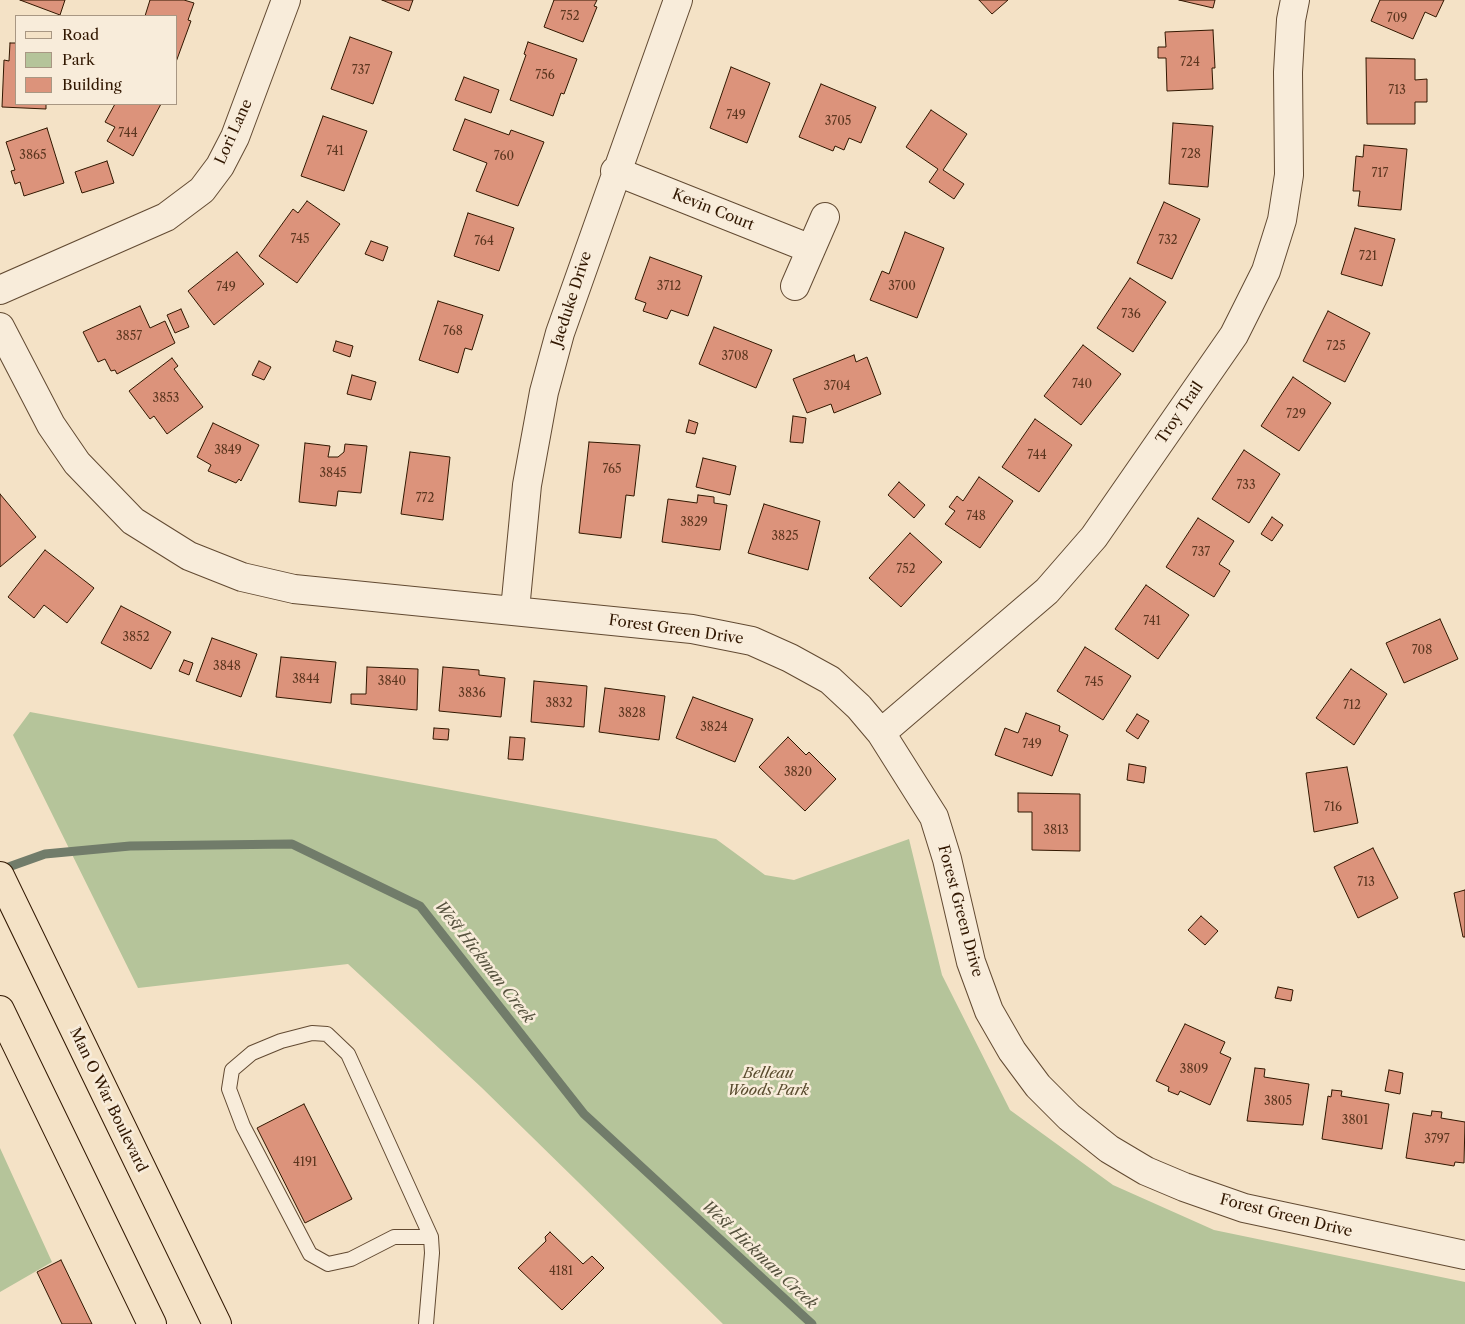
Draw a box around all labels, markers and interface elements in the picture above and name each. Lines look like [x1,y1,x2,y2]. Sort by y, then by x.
house number: 752 [560,10,580,24]
house number: 709 [1387,12,1407,26]
legend [15,15,178,105]
text: Road [62,25,99,44]
text: Park [62,50,95,69]
house number: 724 [1180,56,1200,70]
house number: 737 [352,64,370,78]
house number: 756 [535,69,555,83]
text: Building [62,75,122,94]
house number: 713 [1388,84,1406,98]
street label: Lori Lane [212,97,256,167]
house number: 749 [726,109,746,123]
house number: 3705 [825,115,851,129]
house number: 744 [118,127,138,141]
house number: 741 [326,145,344,159]
house number: 728 [1181,148,1201,162]
house number: 3865 [19,149,47,163]
house number: 760 [494,150,514,164]
house number: 717 [1372,167,1388,181]
street label: Kevin Court [669,185,757,235]
house number: 745 [291,233,309,247]
house number: 732 [1158,234,1178,248]
house number: 764 [474,235,494,249]
street label: Jaeduke Drive [548,249,596,349]
house number: 721 [1359,250,1377,264]
house number: 3712 [657,280,681,294]
house number: 3700 [888,280,916,294]
house number: 749 [216,281,236,295]
house number: 736 [1121,308,1141,322]
house number: 768 [443,325,463,339]
house number: 3857 [116,330,142,344]
house number: 725 [1326,340,1346,354]
house number: 3708 [721,350,749,364]
house number: 740 [1072,378,1092,392]
street label: Troy Trail [1153,379,1207,447]
house number: 3704 [823,380,851,394]
house number: 3853 [153,392,179,406]
house number: 729 [1286,408,1306,422]
house number: 3849 [214,444,242,458]
house number: 744 [1027,449,1047,463]
house number: 765 [602,463,622,477]
house number: 3845 [319,467,347,481]
house number: 733 [1236,479,1256,493]
house number: 772 [416,492,434,506]
house number: 748 [966,510,986,524]
house number: 3829 [680,516,708,530]
house number: 3825 [771,530,799,544]
house number: 737 [1192,546,1210,560]
house number: 752 [896,563,916,577]
street label: Forest Green Drive [607,612,745,648]
house number: 741 [1143,615,1161,629]
house number: 3852 [122,631,150,645]
house number: 708 [1412,644,1432,658]
house number: 3848 [213,660,241,674]
house number: 3844 [292,673,320,687]
house number: 3840 [378,675,406,689]
house number: 745 [1085,676,1103,690]
house number: 3836 [458,687,486,701]
house number: 3832 [545,697,573,711]
house number: 712 [1343,699,1361,713]
house number: 3828 [618,707,646,721]
house number: 3824 [700,721,728,735]
house number: 749 [1022,738,1042,752]
house number: 3820 [784,766,812,780]
house number: 716 [1324,801,1342,815]
house number: 3813 [1043,824,1069,838]
street label: Forest Green Drive [934,843,986,979]
house number: 713 [1357,876,1375,890]
water label: West Hickman Creek [430,897,538,1027]
street label: Man O War Boulevard [65,1025,151,1175]
house number: 3809 [1180,1063,1208,1077]
park label: Belleau Woods Park [727,1065,809,1100]
house number: 3805 [1264,1095,1292,1109]
house number: 3801 [1342,1114,1368,1128]
house number: 3797 [1424,1133,1450,1147]
house number: 4191 [293,1156,317,1170]
street label: Forest Green Drive [1218,1191,1354,1241]
water label: West Hickman Creek [697,1197,821,1313]
house number: 4181 [549,1265,573,1279]

